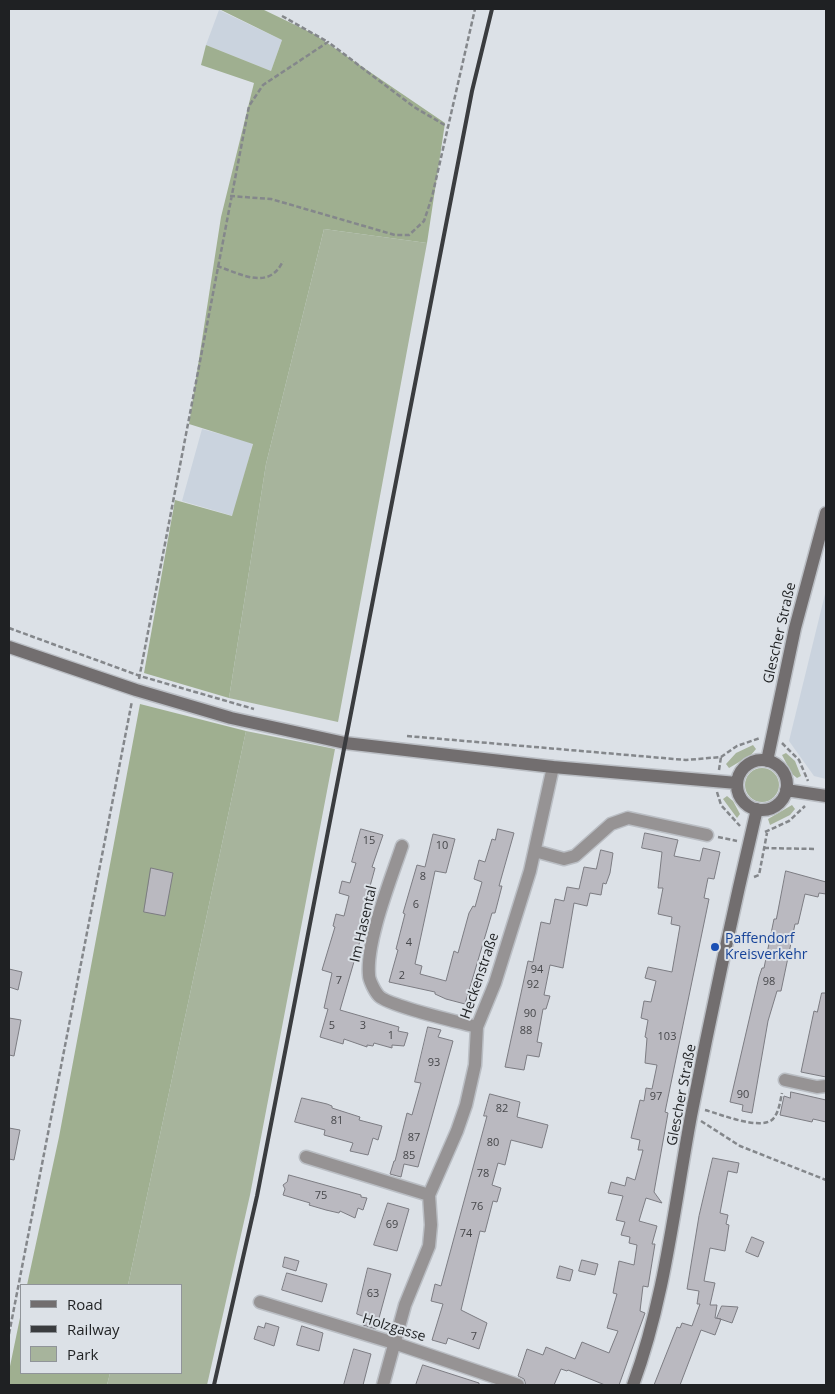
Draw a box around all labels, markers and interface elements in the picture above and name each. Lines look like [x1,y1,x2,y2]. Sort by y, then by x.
street label: Glescher Straße [760,581,800,685]
house number: 15 [363,834,375,848]
house number: 10 [436,839,448,853]
house number: 8 [420,870,426,884]
street label: Im Hasental [347,884,381,964]
house number: 6 [413,898,419,912]
street label: Heckenstraße [457,931,503,1021]
place label: Paffendorf Kreisverkehr [725,931,807,964]
house number: 4 [406,936,412,950]
marker: Paffendorf Kreisverkehr [709,941,721,953]
house number: 94 [531,963,543,977]
house number: 2 [399,969,405,983]
house number: 7 [336,974,342,988]
house number: 98 [763,975,775,989]
house number: 92 [527,978,539,992]
house number: 90 [524,1007,536,1021]
house number: 5 [329,1019,335,1033]
house number: 3 [360,1019,366,1033]
house number: 88 [520,1024,532,1038]
house number: 1 [388,1029,394,1043]
house number: 103 [658,1030,676,1044]
street label: Glescher Straße [664,1043,700,1147]
house number: 93 [428,1056,440,1070]
house number: 90 [737,1088,749,1102]
house number: 97 [650,1090,662,1104]
house number: 82 [496,1102,508,1116]
house number: 81 [331,1114,343,1128]
house number: 87 [408,1131,420,1145]
house number: 80 [487,1136,499,1150]
house number: 85 [403,1149,415,1163]
house number: 78 [477,1167,489,1181]
house number: 75 [315,1189,327,1203]
house number: 76 [471,1200,483,1214]
house number: 69 [386,1218,398,1232]
house number: 74 [460,1227,472,1241]
legend [20,1284,182,1374]
house number: 63 [367,1287,379,1301]
text: Road [67,1294,103,1314]
street label: Holzgasse [360,1310,428,1346]
text: Railway [67,1319,120,1339]
house number: 7 [471,1330,477,1344]
text: Park [67,1344,98,1364]

